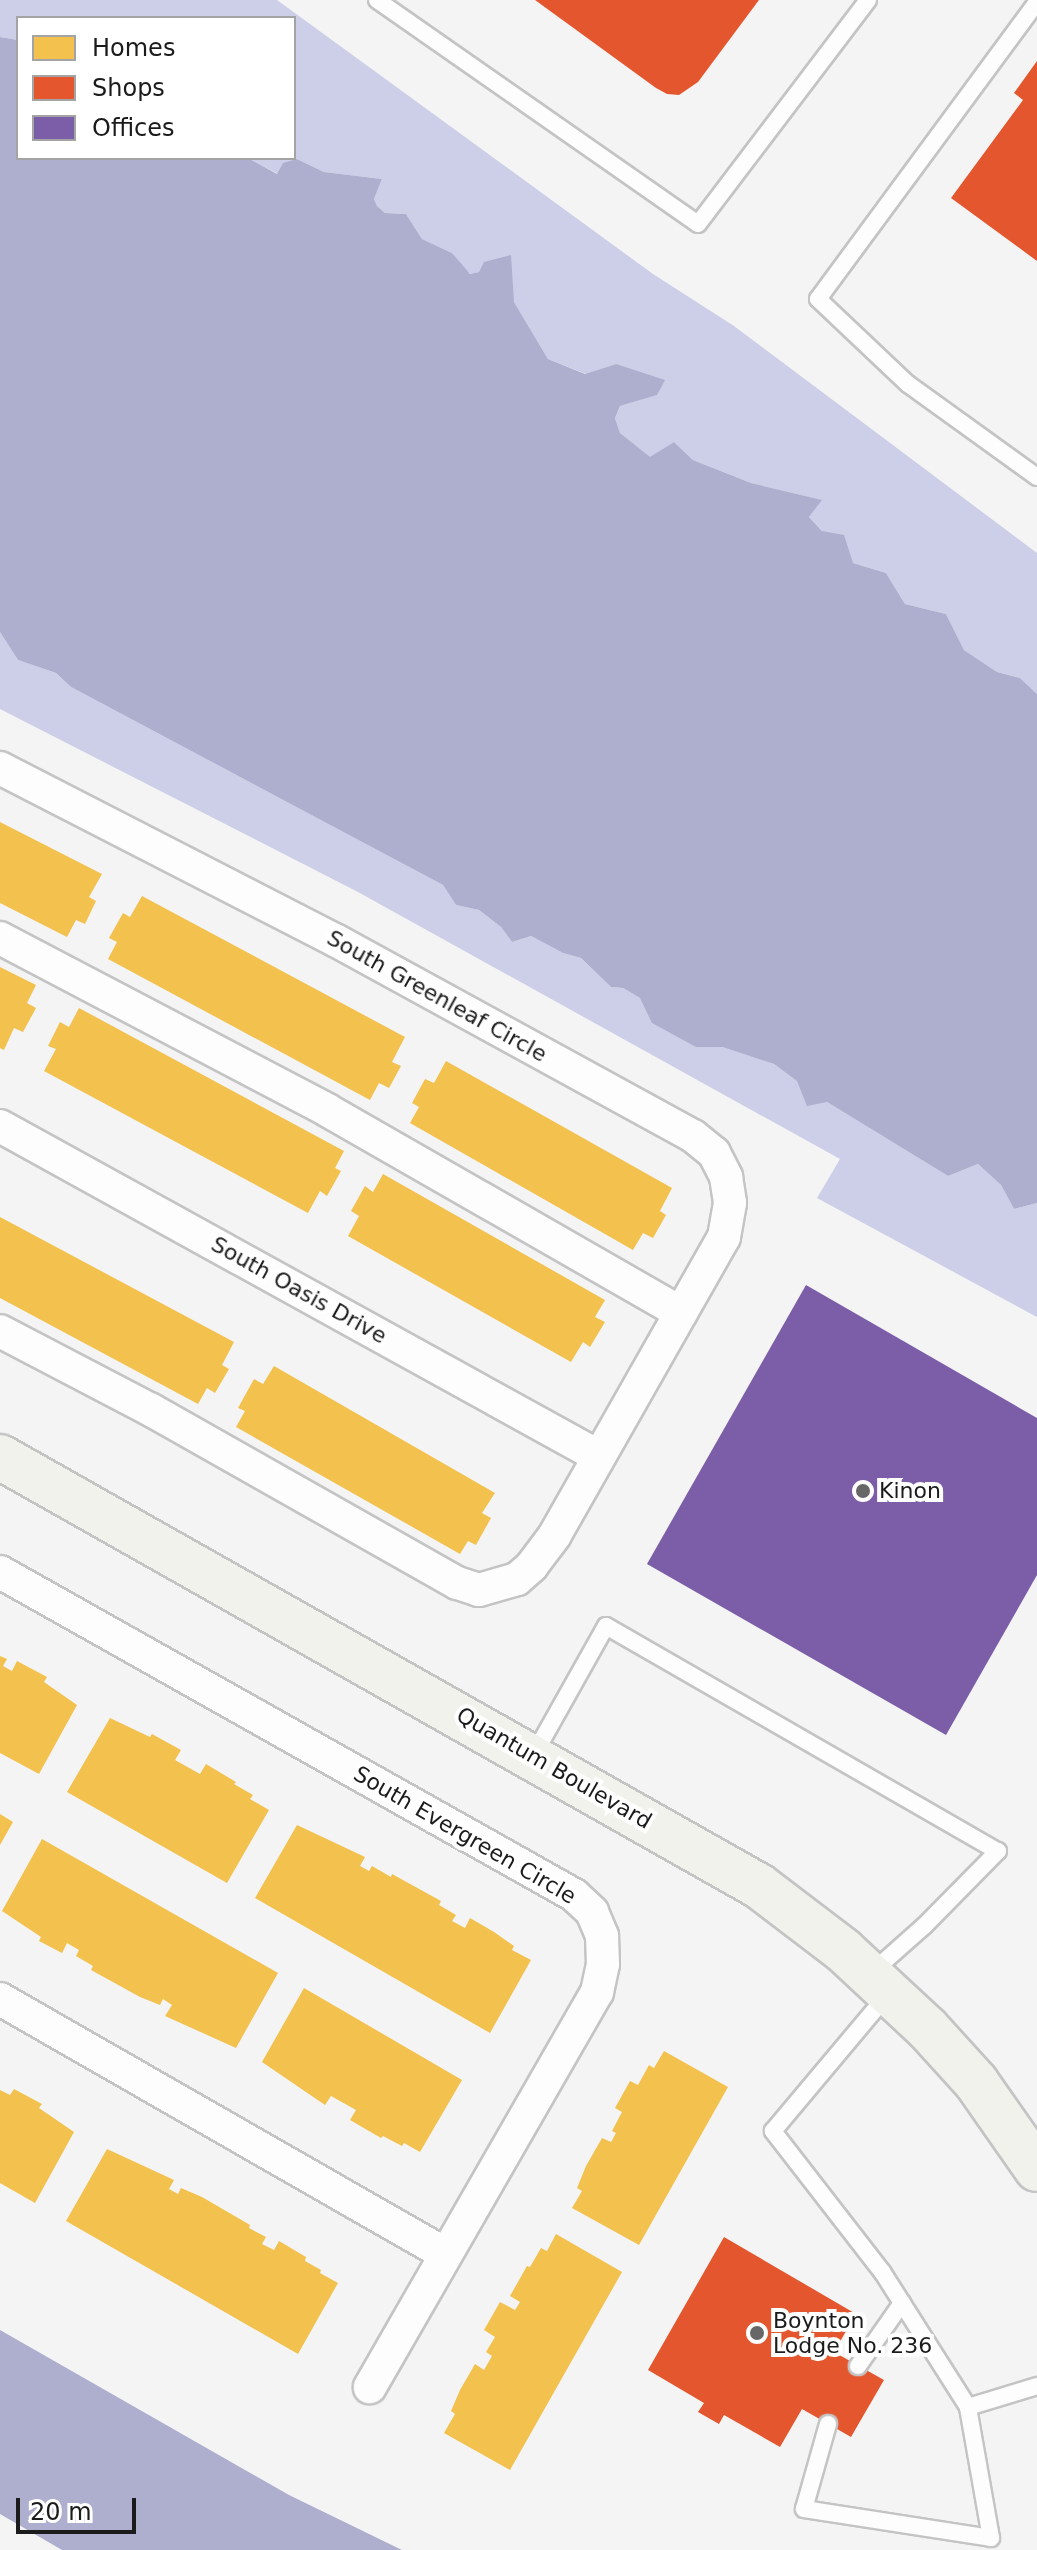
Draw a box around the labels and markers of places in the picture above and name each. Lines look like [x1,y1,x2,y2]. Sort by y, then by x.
place label: Kinon [879,1478,941,1504]
marker: Kinon [854,1482,872,1500]
place label: Boynton Lodge No. 236 [773,2307,932,2358]
marker: Boynton Lodge No. 236 [748,2324,766,2342]

